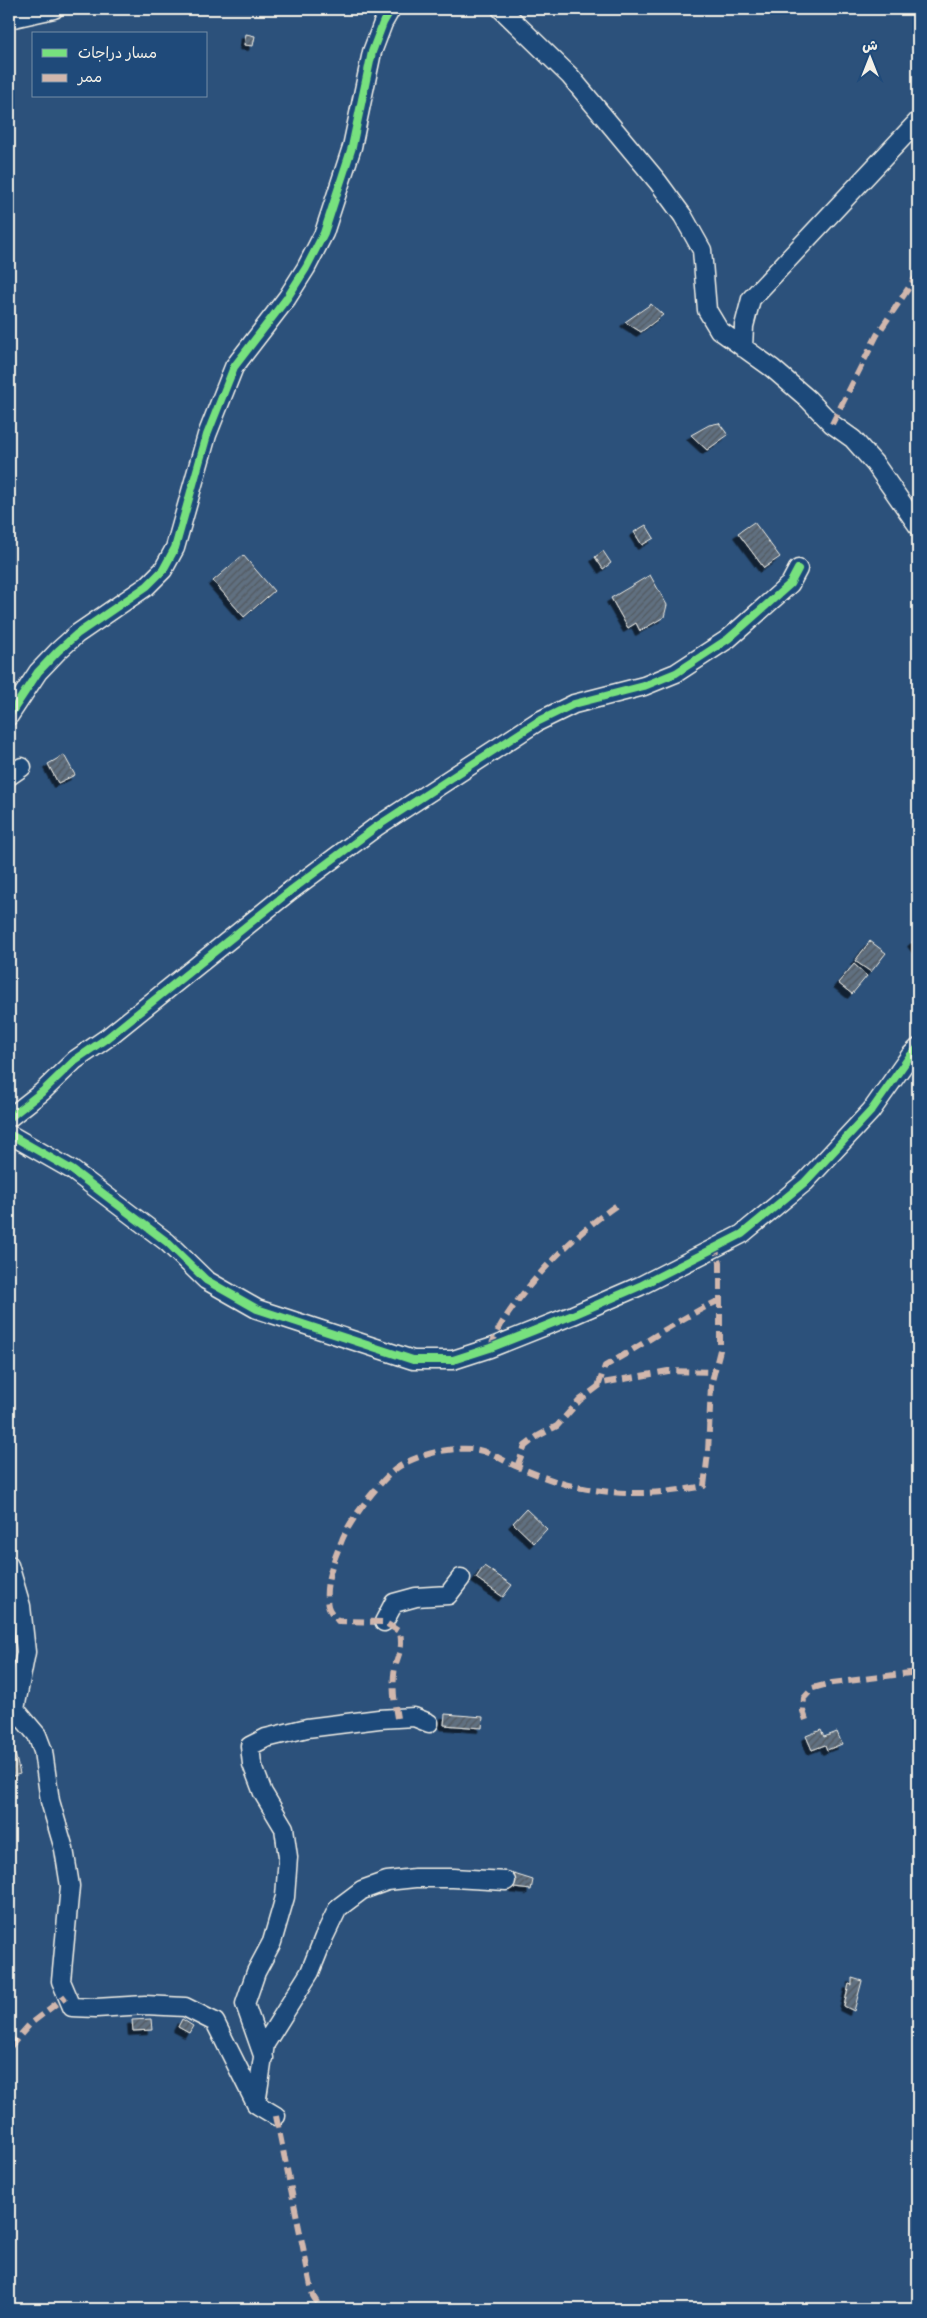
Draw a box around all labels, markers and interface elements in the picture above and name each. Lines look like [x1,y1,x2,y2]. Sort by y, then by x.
legend [32,32,208,98]
north arrow [844,32,894,82]
text: ش [862,36,878,57]
text: مسار دراجات [78,43,157,65]
text: ممر [76,67,102,89]

